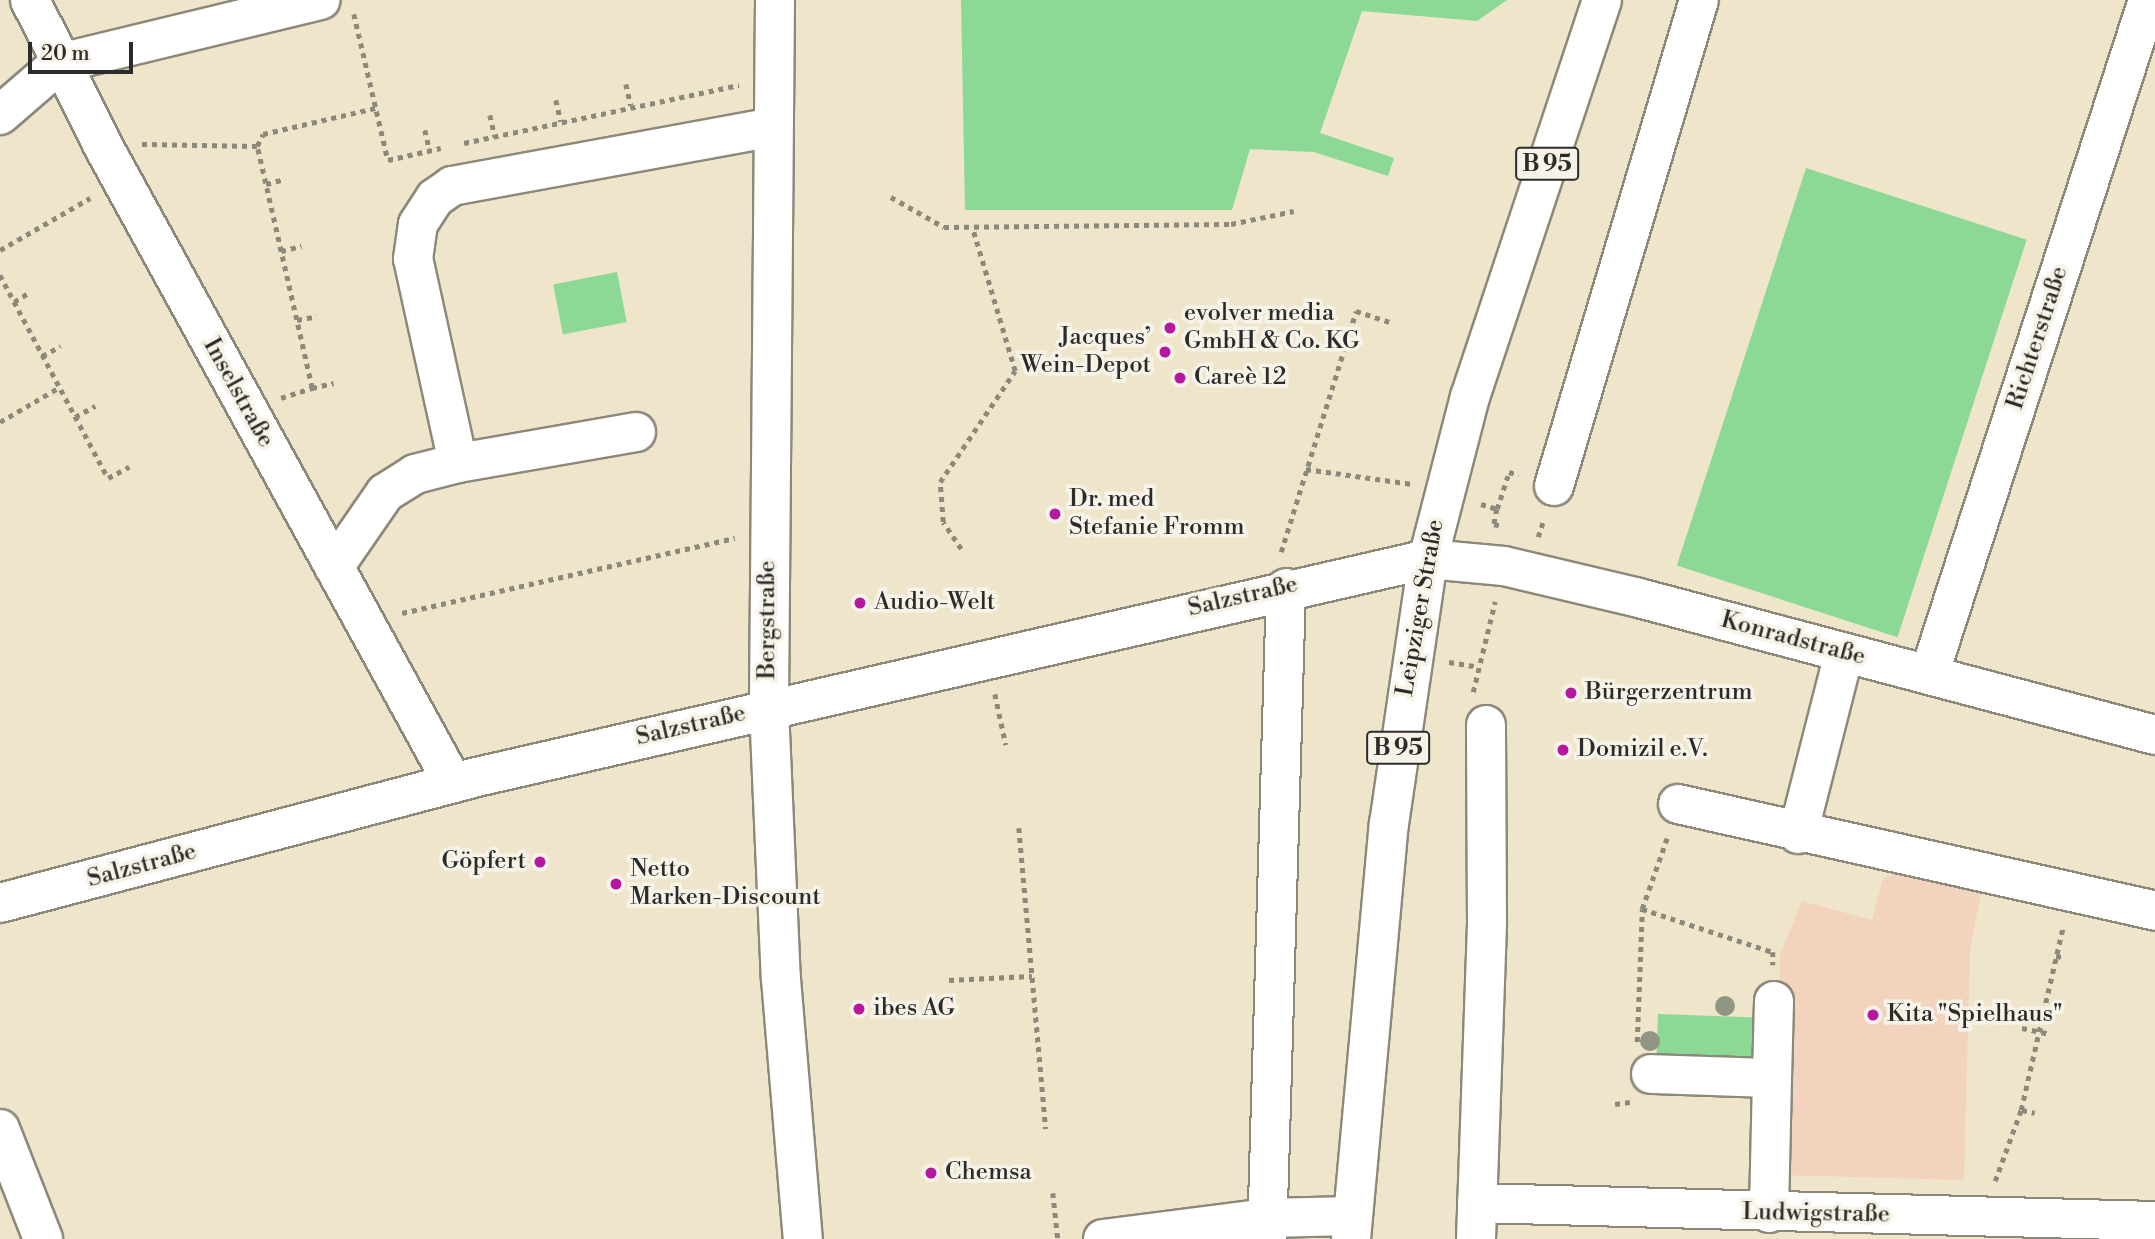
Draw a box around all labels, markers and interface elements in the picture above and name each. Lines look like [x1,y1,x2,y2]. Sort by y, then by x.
scale bar [32,28,136,72]
text: 20 m [41,41,90,67]
road number: B 95 [1514,144,1580,183]
street label: Richterstraße [2001,263,2075,413]
place label: evolver media GmbH & Co. KG [1184,300,1360,356]
marker: evolver media GmbH & Co. KG [1162,320,1178,336]
place label: Jacques’ Wein-Depot [1021,324,1151,380]
street label: Inselstraße [196,333,280,453]
marker: Jacques’ Wein-Depot [1157,344,1173,360]
place label: Careè 12 [1194,364,1286,392]
marker: Careè 12 [1172,370,1188,386]
place label: Dr. med Stefanie Fromm [1069,486,1244,542]
marker: Dr. med Stefanie Fromm [1047,506,1063,522]
street label: Leipziger Straße [1391,517,1451,699]
street label: Bergstraße [754,561,782,679]
street label: Salzstraße [1185,570,1301,624]
place label: Audio-Welt [874,589,995,617]
marker: Audio-Welt [852,595,868,611]
street label: Konradstraße [1718,606,1868,672]
place label: Bürgerzentrum [1585,679,1753,707]
marker: Bürgerzentrum [1563,685,1579,701]
street label: Salzstraße [633,699,749,753]
road number: B 95 [1365,728,1431,768]
place label: Domizil e.V. [1577,736,1708,764]
marker: Domizil e.V. [1555,742,1571,758]
street label: Salzstraße [84,838,200,894]
place label: Göpfert [441,848,526,876]
marker: Göpfert [532,854,548,870]
place label: Netto Marken-Discount [630,856,821,912]
marker: Netto Marken-Discount [608,876,624,892]
place label: ibes AG [873,995,955,1023]
marker: ibes AG [851,1001,867,1017]
place label: Kita "Spielhaus" [1887,1001,2062,1029]
marker: Kita "Spielhaus" [1865,1007,1881,1023]
place label: Chemsa [945,1159,1032,1187]
marker: Chemsa [923,1165,939,1181]
street label: Ludwigstraße [1742,1198,1890,1230]

